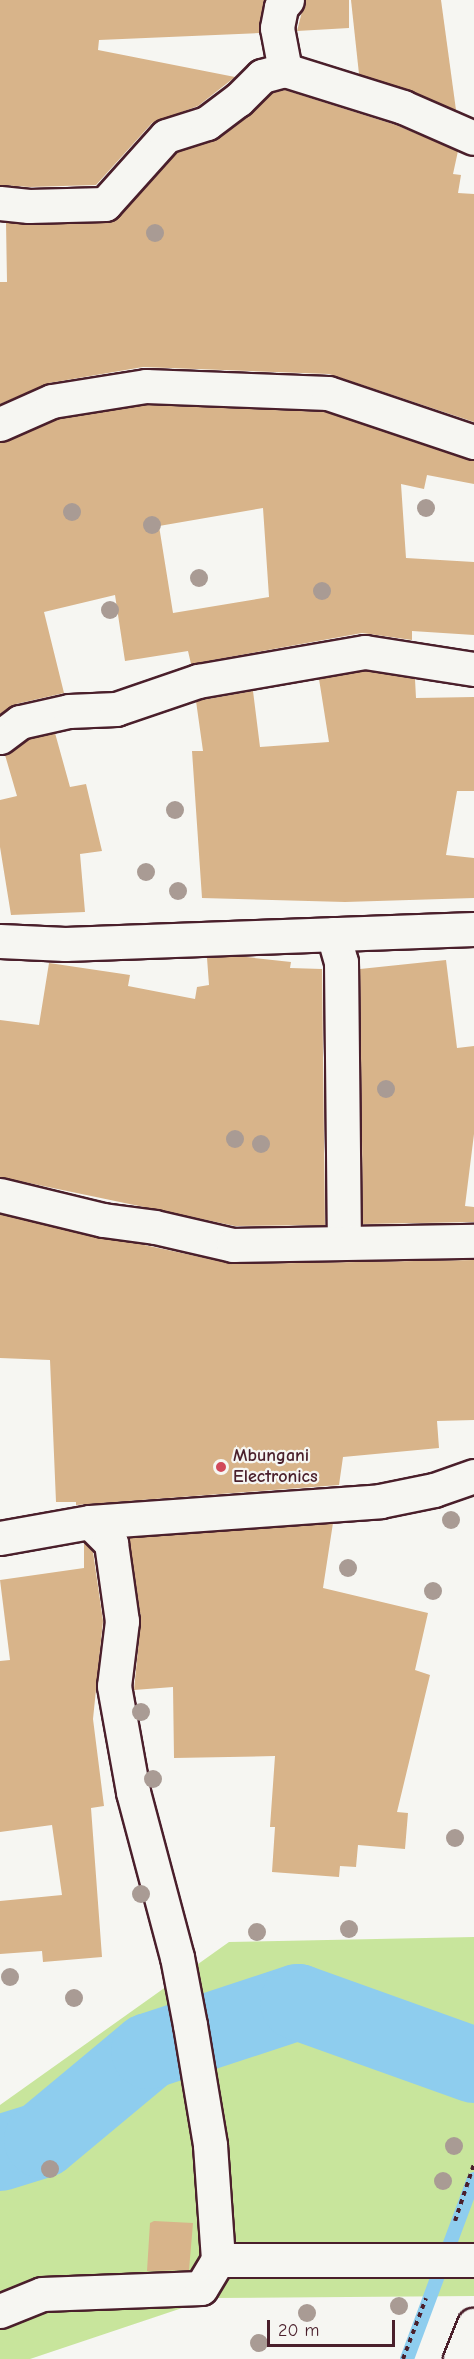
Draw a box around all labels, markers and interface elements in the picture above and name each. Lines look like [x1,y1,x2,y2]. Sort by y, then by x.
place label: Mbungani Electronics [233,1446,318,1488]
marker: Mbungani Electronics [214,1460,228,1474]
scale bar [270,2308,398,2346]
text: 20 m [278,2320,319,2341]

